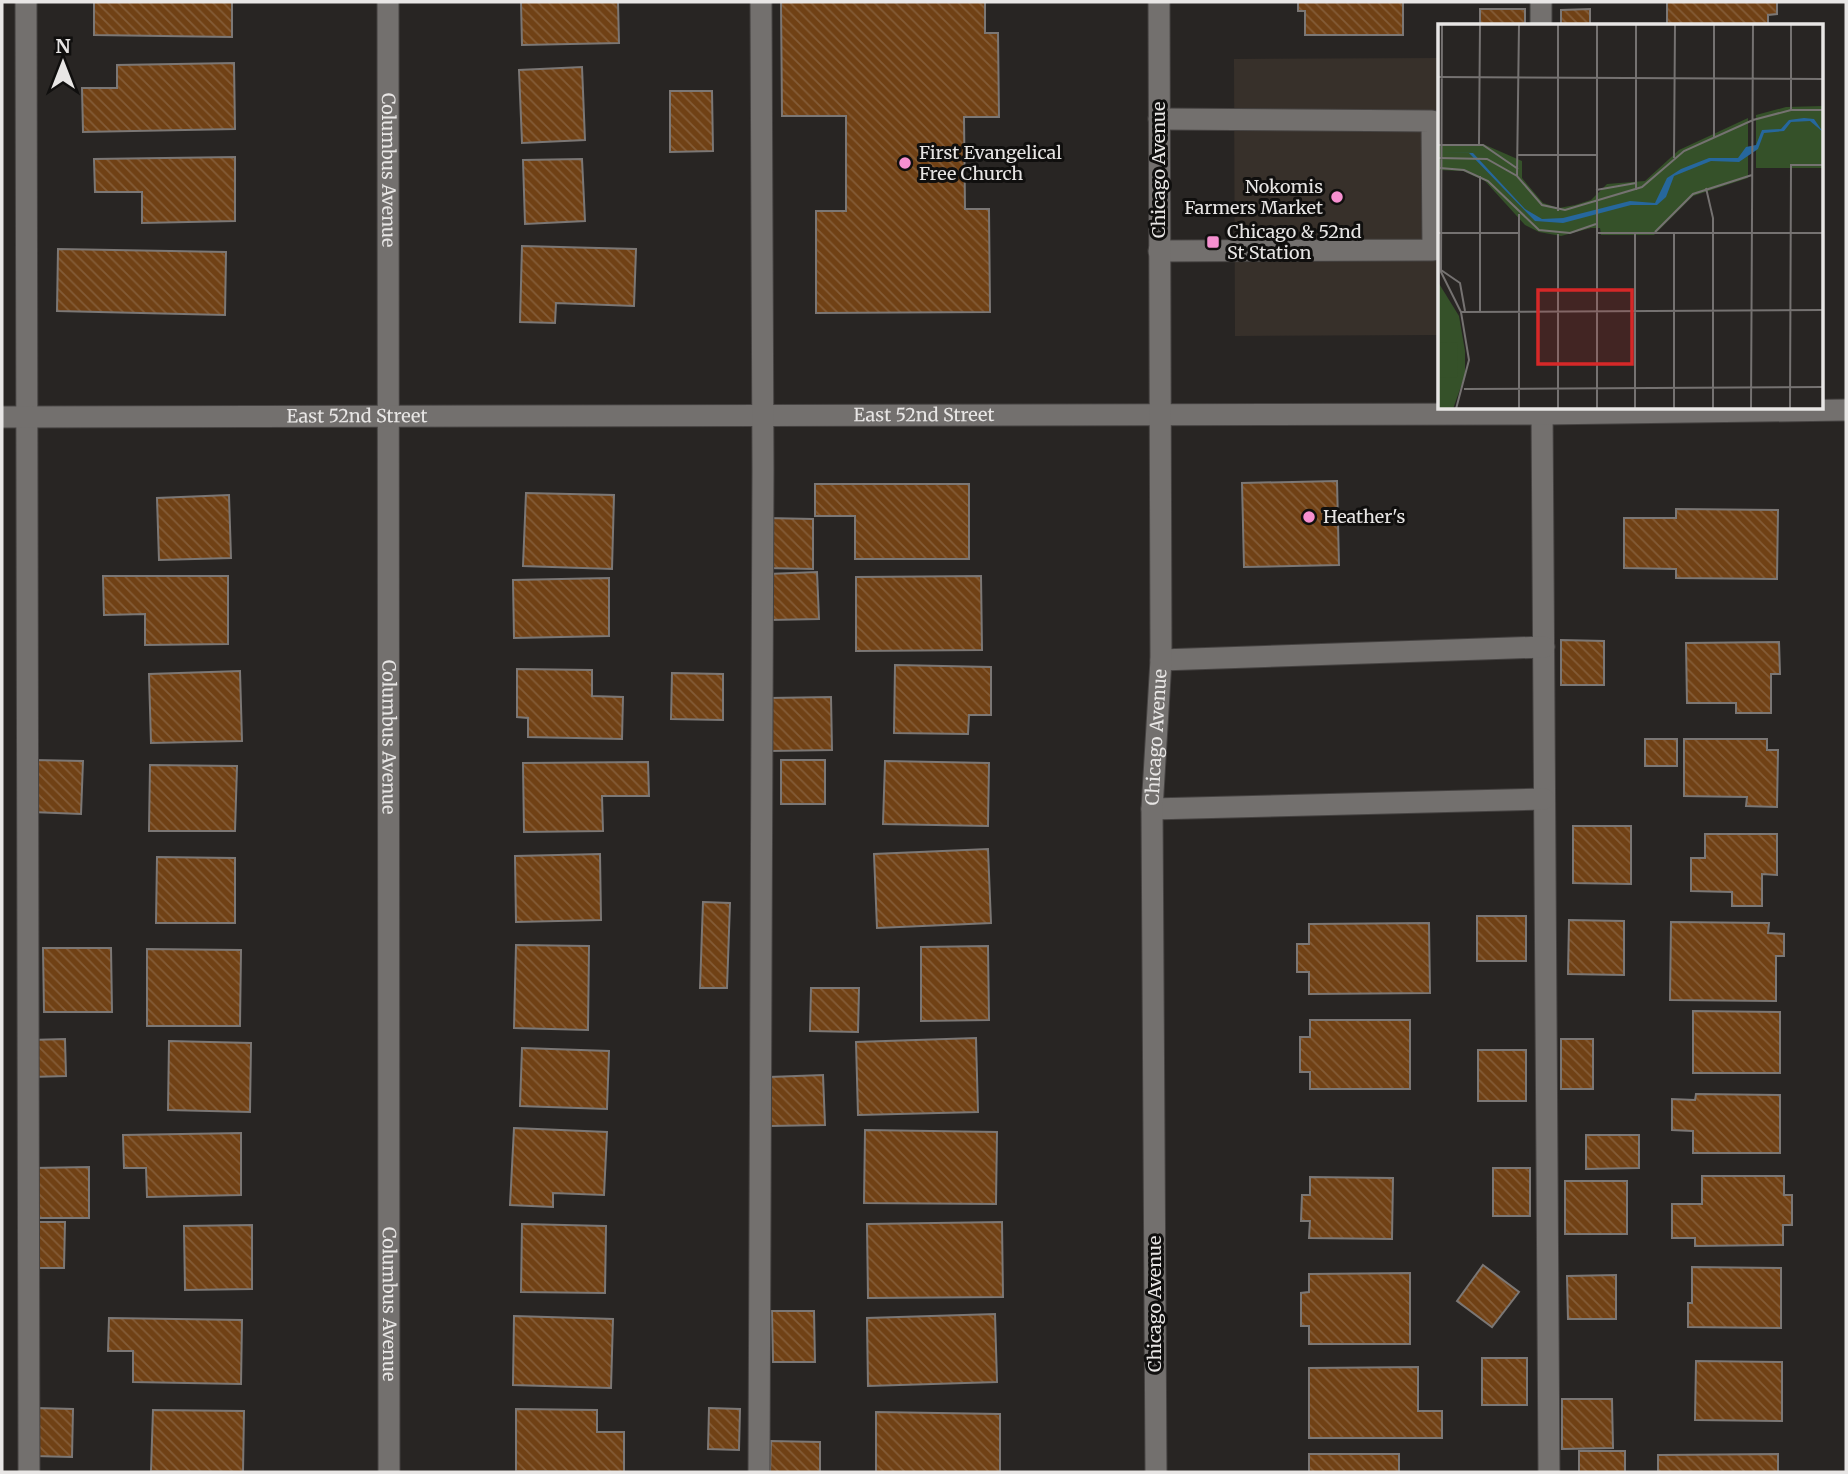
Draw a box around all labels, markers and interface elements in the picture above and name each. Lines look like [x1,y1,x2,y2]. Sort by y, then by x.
inset map [1438,24,1824,410]
north arrow [28,28,98,98]
text: N [55,34,71,58]
street label: Columbus Avenue [377,93,400,247]
street label: Chicago Avenue [1147,102,1170,238]
place label: First Evangelical Free Church [919,141,1062,185]
marker: First Evangelical Free Church [897,155,913,171]
place label: Nokomis Farmers Market [1184,175,1323,219]
marker: Nokomis Farmers Market [1329,189,1345,205]
place label: Chicago & 52nd St Station [1227,220,1362,264]
marker: Chicago & 52nd St Station [1205,234,1221,250]
street label: East 52nd Street [854,403,994,426]
street label: East 52nd Street [287,404,427,427]
place label: Heather's [1323,505,1406,528]
marker: Heather's [1301,509,1317,525]
street label: Columbus Avenue [377,660,401,814]
street label: Chicago Avenue [1140,668,1171,806]
street label: Columbus Avenue [378,1227,401,1381]
street label: Chicago Avenue [1143,1236,1166,1372]

